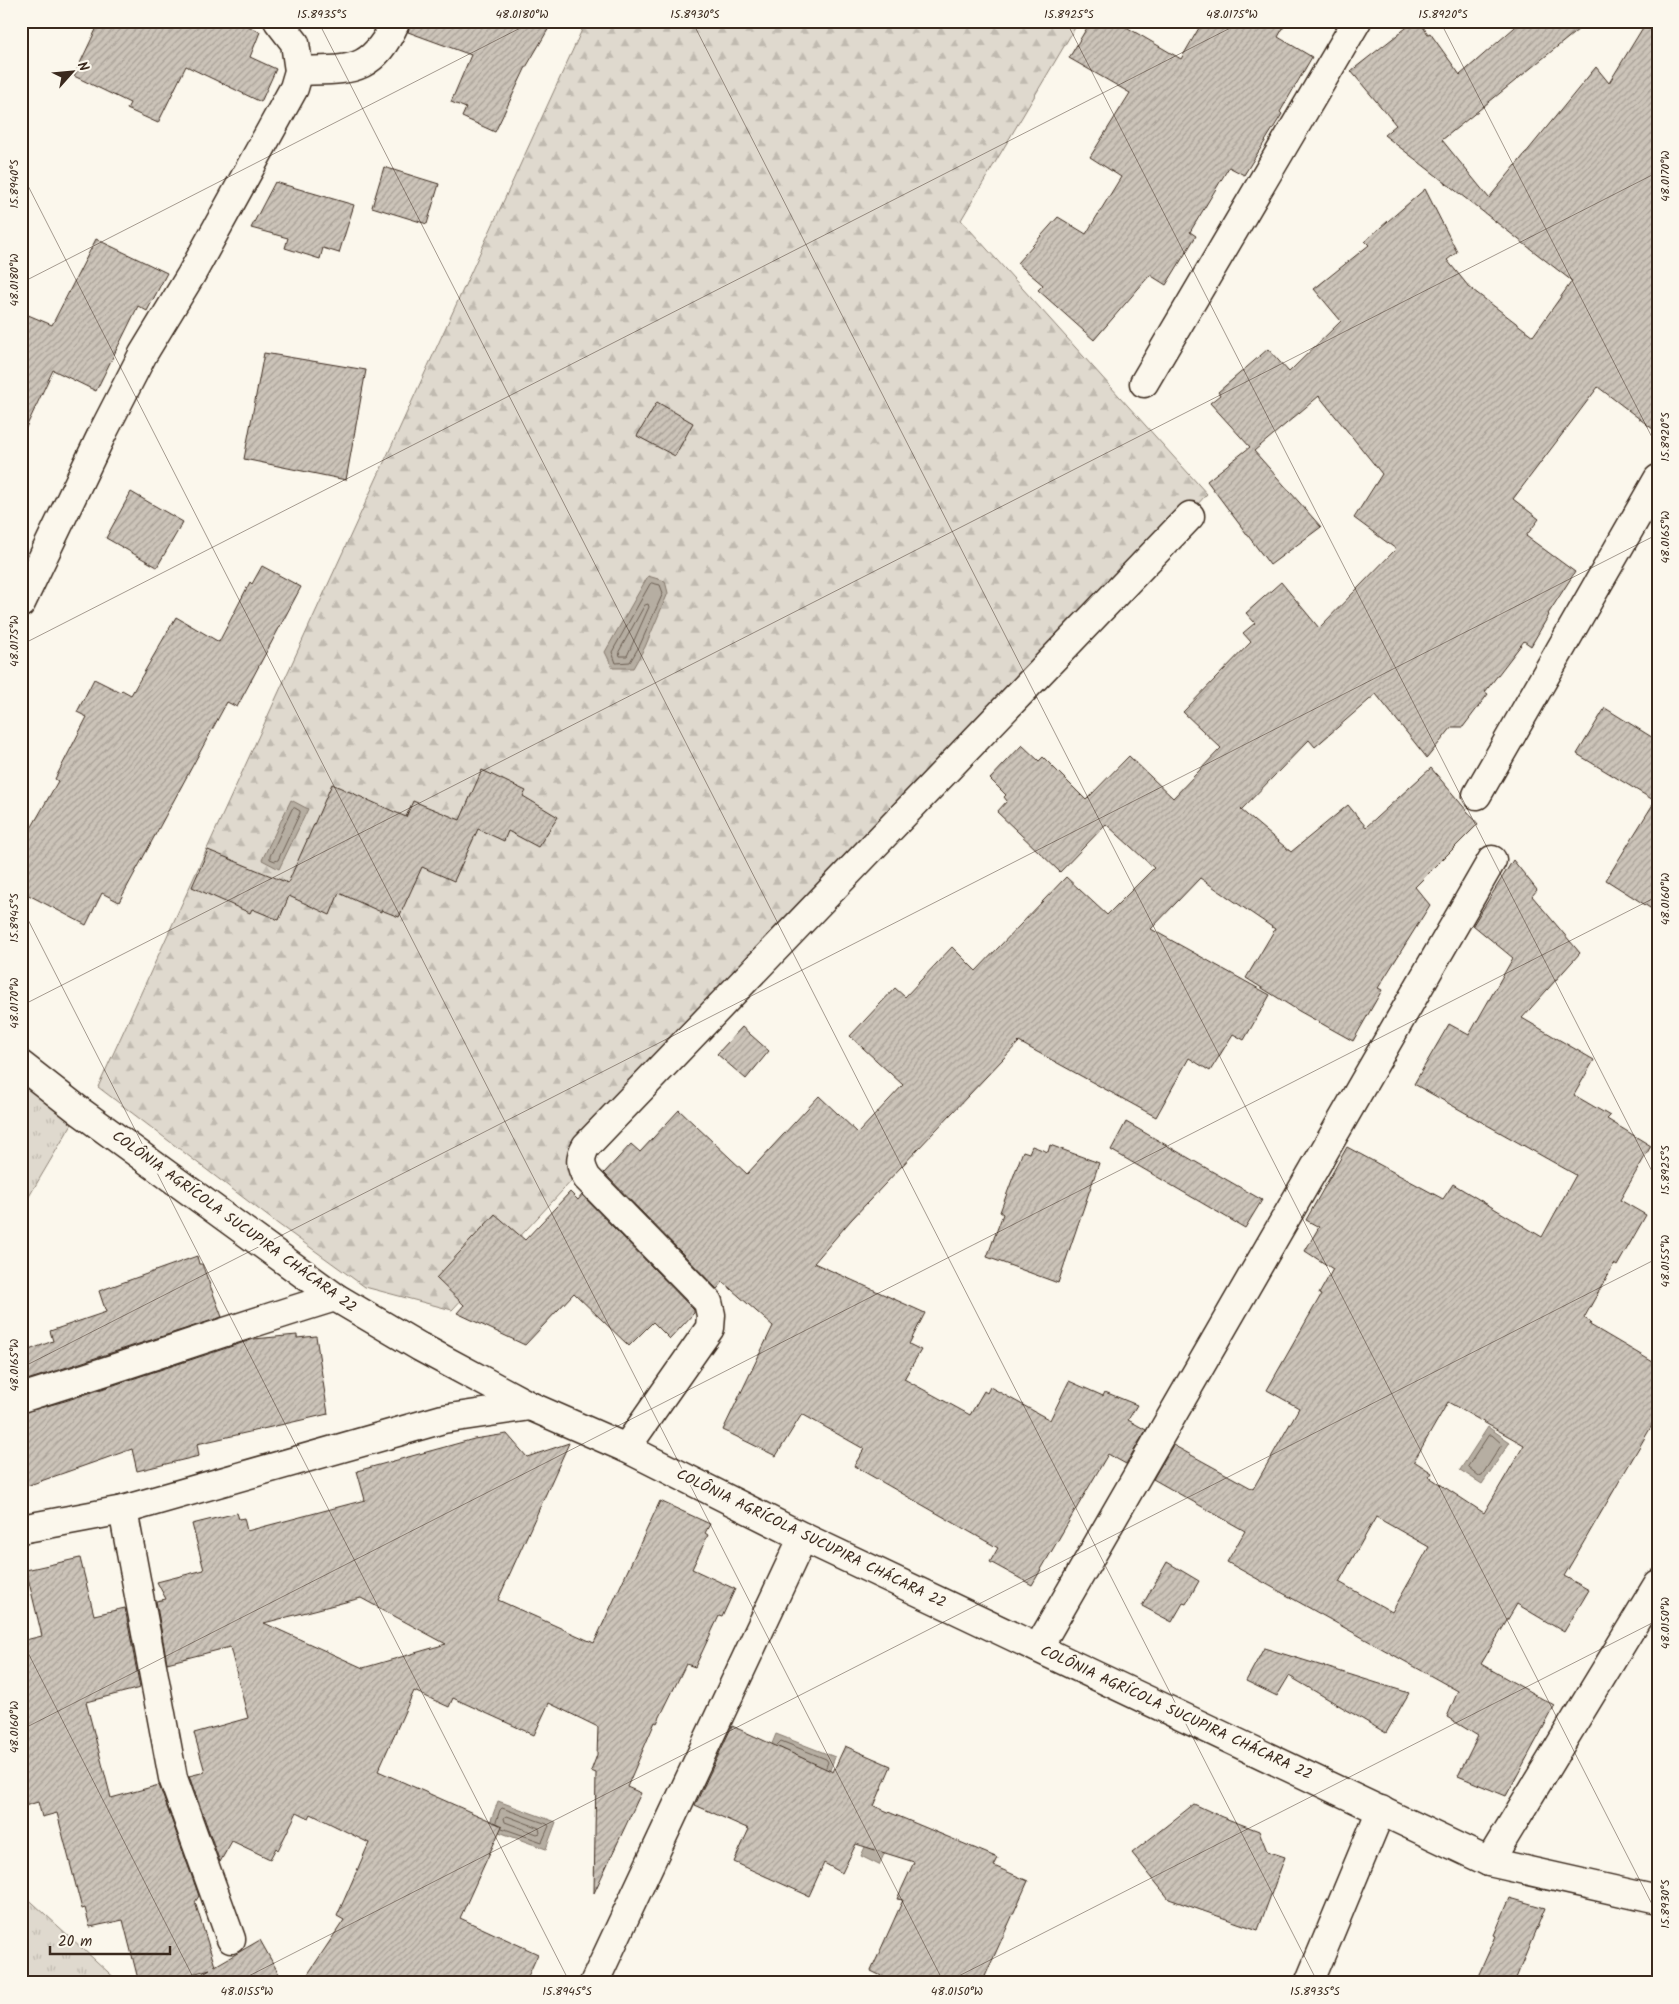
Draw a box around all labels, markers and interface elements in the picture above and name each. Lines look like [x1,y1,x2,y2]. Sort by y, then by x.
text: 15.8935°S [297,5,348,24]
text: 48.0180°W [495,5,549,24]
text: 15.8930°S [670,5,720,24]
text: 15.8925°S [1044,5,1095,24]
text: 48.0175°W [1206,5,1258,24]
text: 15.8920°S [1418,5,1468,24]
north arrow [48,48,98,98]
text: N [71,58,95,76]
text: 48.0170°W [1656,150,1675,202]
text: 15.8940°S [5,159,24,209]
text: 48.0180°W [5,253,24,307]
text: 15.8920°S [1656,412,1675,462]
text: 48.0165°W [1656,510,1675,564]
text: 48.0175°W [5,615,24,667]
text: 48.0160°W [1656,873,1675,925]
text: 15.8945°S [5,893,24,943]
text: 48.0170°W [5,977,24,1029]
street label: COLÔNIA AGRÍCOLA SUCUPIRA CHÁCARA 22 [106,1125,362,1319]
text: 15.8925°S [1656,1144,1675,1195]
text: 48.0155°W [1656,1235,1675,1287]
text: 48.0165°W [5,1338,24,1392]
street label: COLÔNIA AGRÍCOLA SUCUPIRA CHÁCARA 22 [672,1463,950,1615]
text: 48.0150°W [1656,1597,1675,1649]
street label: COLÔNIA AGRÍCOLA SUCUPIRA CHÁCARA 22 [1036,1639,1316,1787]
text: 48.0160°W [5,1701,24,1753]
text: 15.8930°S [1656,1879,1675,1929]
scale bar [50,1924,170,1956]
text: 20 m [58,1930,92,1954]
text: 48.0155°W [221,1982,273,2001]
text: 15.8945°S [542,1982,592,2001]
text: 48.0150°W [931,1982,983,2001]
text: 15.8935°S [1290,1982,1341,2001]

